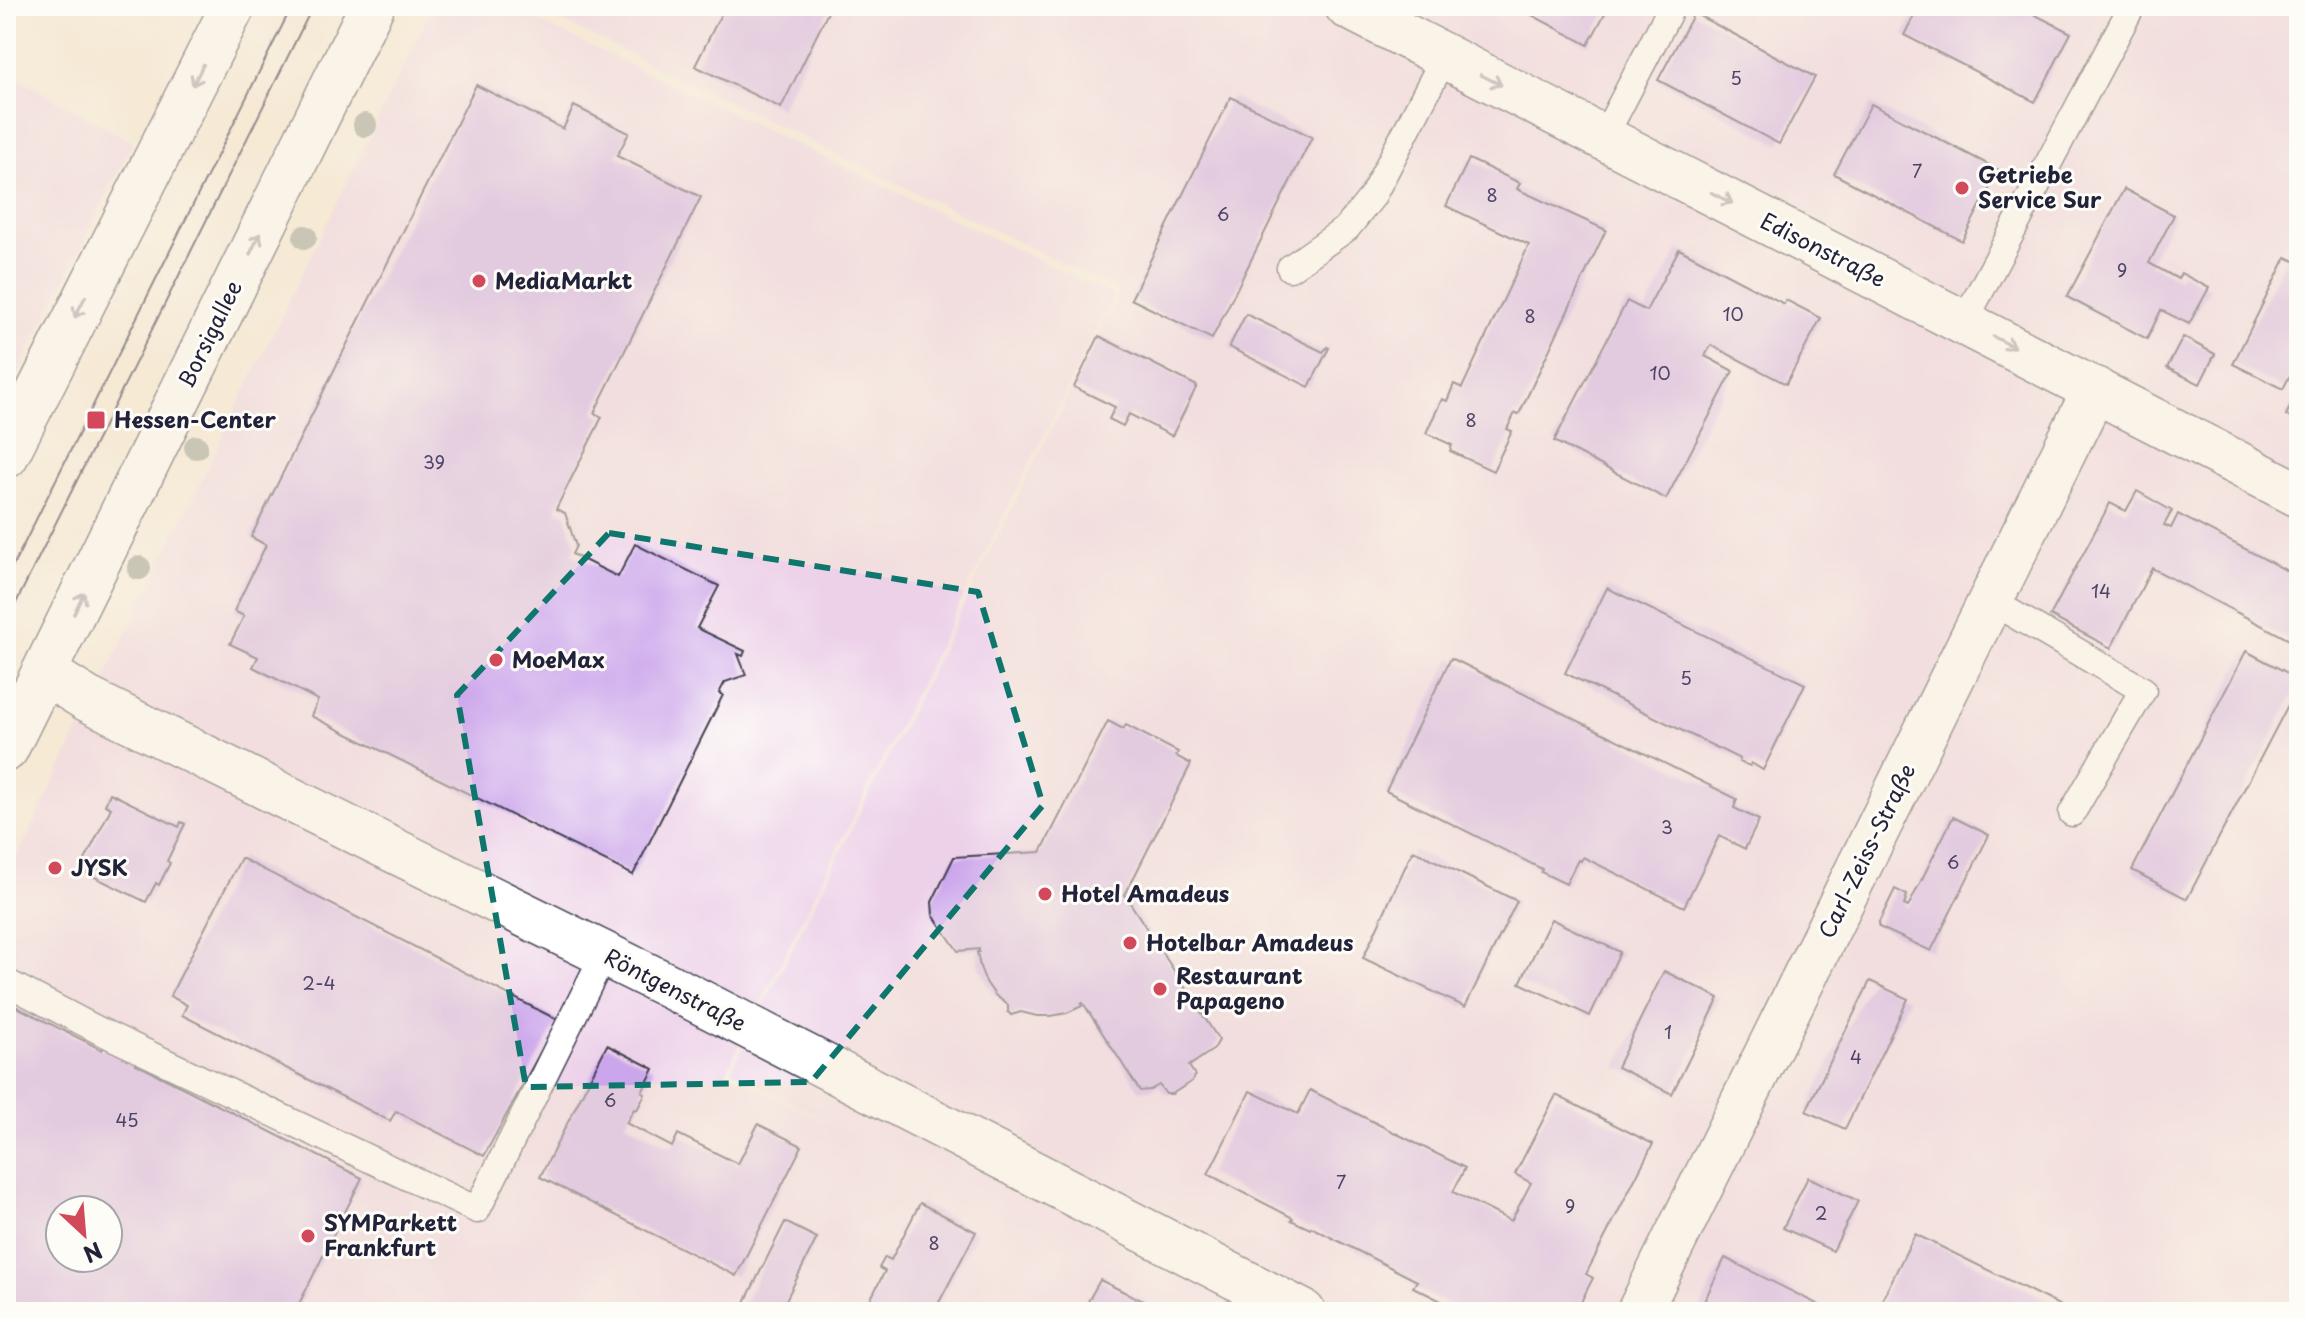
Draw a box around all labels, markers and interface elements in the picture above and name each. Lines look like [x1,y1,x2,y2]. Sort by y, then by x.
one-way arrow [190,63,205,87]
house number: 5 [1730,64,1742,91]
one-way arrow [1478,72,1502,88]
house number: 7 [1912,157,1922,184]
place label: Getriebe Service Sur [1978,157,2102,215]
marker: Getriebe Service Sur [1953,179,1971,197]
house number: 8 [1486,181,1498,208]
one-way arrow [1710,191,1734,206]
house number: 6 [1217,200,1229,227]
street label: Edisonstraße [1755,203,1892,294]
one-way arrow [248,232,263,256]
house number: 9 [2117,256,2127,283]
place label: MediaMarkt [495,263,633,296]
marker: MediaMarkt [470,272,488,290]
street label: Borsigallee [168,274,249,393]
one-way arrow [72,295,88,319]
house number: 10 [1722,300,1744,327]
house number: 8 [1524,302,1536,329]
one-way arrow [1991,335,2015,350]
house number: 10 [1649,359,1671,386]
place label: Hessen-Center [114,402,276,435]
house number: 8 [1465,406,1477,433]
marker: Hessen-Center [85,409,107,431]
house number: 39 [423,448,445,475]
house number: 14 [2091,577,2111,604]
one-way arrow [72,591,87,615]
place label: MoeMax [512,642,605,675]
marker: MoeMax [487,651,505,669]
house number: 5 [1680,664,1692,691]
street label: Carl-Zeiss-Straße [1809,757,1922,943]
house number: 3 [1661,813,1673,840]
house number: 6 [1947,848,1959,875]
place label: JYSK [71,850,128,883]
marker: JYSK [46,859,64,877]
place label: Hotel Amadeus [1061,876,1229,909]
marker: Hotel Amadeus [1036,885,1054,903]
place label: Hotelbar Amadeus [1146,925,1353,958]
marker: Hotelbar Amadeus [1121,934,1139,952]
street label: Röntgenstraße [599,939,752,1039]
place label: Restaurant Papageno [1176,958,1303,1016]
house number: 2-4 [302,969,336,996]
marker: Restaurant Papageno [1151,980,1169,998]
house number: 1 [1664,1018,1672,1045]
house number: 4 [1850,1043,1862,1070]
house number: 6 [604,1086,616,1113]
house number: 45 [116,1106,139,1133]
house number: 7 [1336,1168,1346,1195]
house number: 9 [1565,1192,1575,1219]
north arrow [44,1194,124,1274]
house number: 2 [1815,1199,1827,1226]
place label: SYMParkett Frankfurt [324,1205,457,1263]
marker: SYMParkett Frankfurt [299,1227,317,1245]
house number: 8 [928,1229,940,1256]
text: N [78,1235,108,1272]

